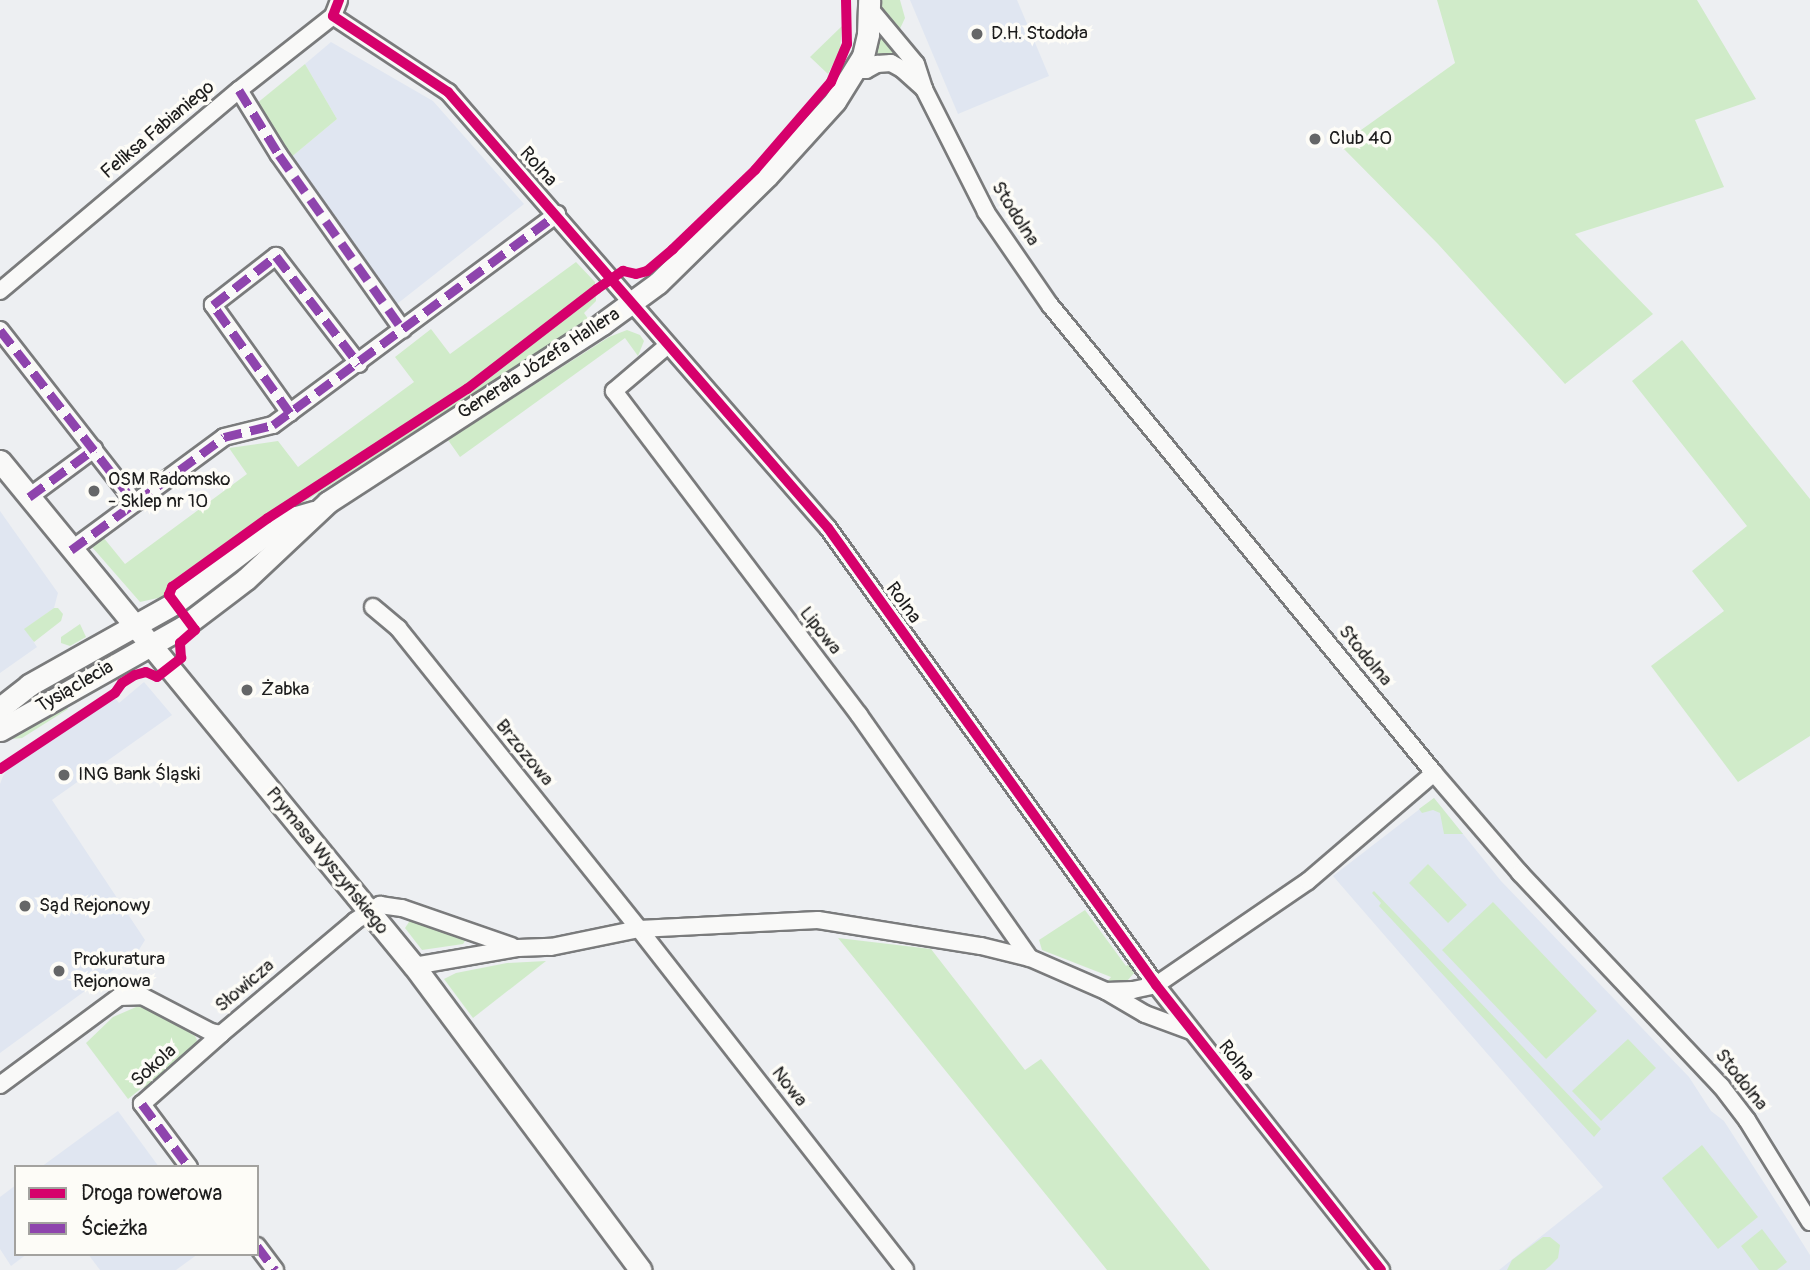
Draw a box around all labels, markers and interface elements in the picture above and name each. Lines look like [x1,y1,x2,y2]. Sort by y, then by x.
place label: D.H. Stodoła [991,23,1088,45]
marker: D.H. Stodoła [969,26,985,42]
street label: Feliksa Fabianiego [97,76,219,184]
place label: Club 40 [1329,128,1392,150]
marker: Club 40 [1307,131,1323,147]
street label: Rolna [514,143,562,191]
street label: Stodolna [986,177,1044,251]
street label: Generała Józefa Hallera [454,303,624,425]
place label: OSM Radomsko - Sklep nr 10 [108,469,231,513]
marker: OSM Radomsko - Sklep nr 10 [86,483,102,499]
street label: Rolna [880,578,926,628]
street label: Lipowa [794,602,846,660]
street label: Stodolna [1333,621,1397,691]
street label: Tysiąclecia [32,656,118,718]
place label: Żabka [261,679,309,701]
marker: Żabka [239,682,255,698]
street label: Brzozowa [490,715,558,791]
place label: ING Bank Śląski [78,764,200,786]
marker: ING Bank Śląski [56,767,72,783]
street label: Prymasa Wyszyńskiego [261,783,393,939]
place label: Sąd Rejonowy [39,895,150,917]
marker: Sąd Rejonowy [17,898,33,914]
place label: Prokuratura Rejonowa [73,949,165,993]
street label: Słowicza [211,955,279,1017]
marker: Prokuratura Rejonowa [51,963,67,979]
street label: Rolna [1213,1036,1259,1086]
street label: Sokola [127,1040,181,1092]
street label: Stodolna [1710,1045,1772,1115]
street label: Nowa [766,1062,812,1112]
legend [14,1165,259,1256]
text: Droga rowerowa [81,1180,222,1207]
text: Ścieżka [81,1215,148,1242]

